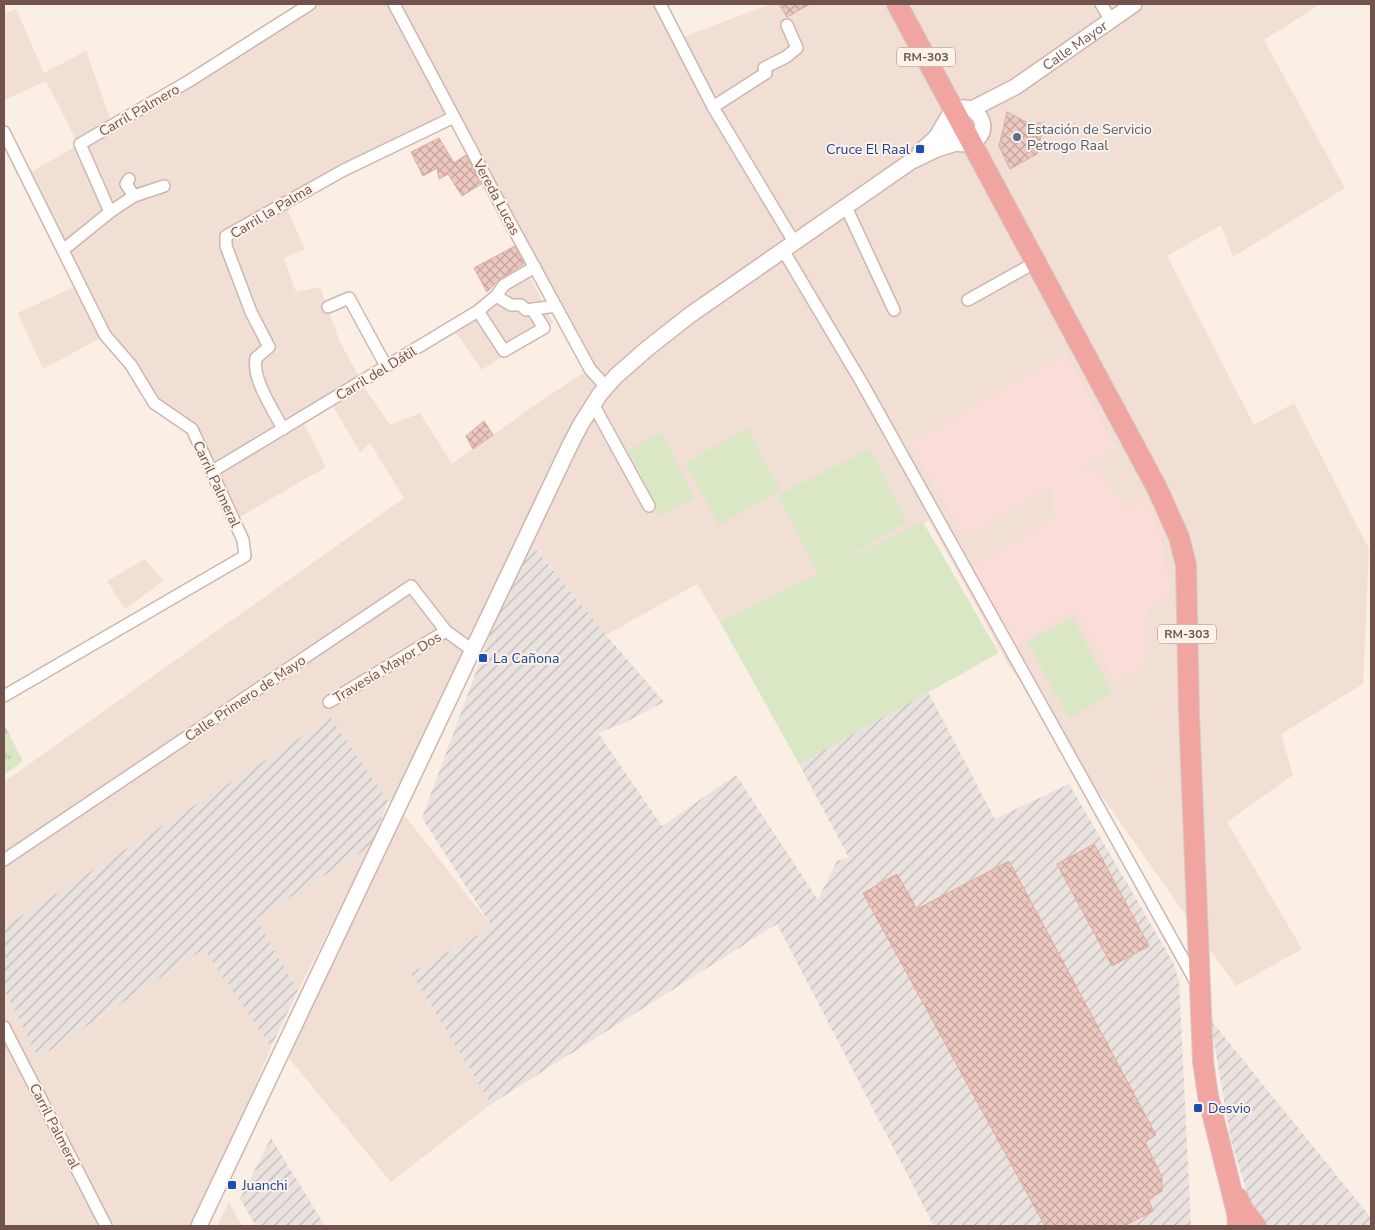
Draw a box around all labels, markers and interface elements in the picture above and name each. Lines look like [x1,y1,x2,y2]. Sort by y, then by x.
street label: Calle Mayor [1039,17,1111,75]
road number: RM-303 [897,48,955,66]
street label: Carril Palmero [96,80,183,141]
place label: Estación de Servicio Petrogo Raal [1027,120,1152,155]
marker: Estación de Servicio Petrogo Raal [1011,131,1023,143]
place label: Cruce El Raal [826,140,911,159]
marker: Cruce El Raal [914,143,926,155]
street label: Vereda Lucas [468,155,525,239]
street label: Carril la Palma [227,180,316,243]
street label: Carril del Dátil [332,341,421,405]
street label: Carril Palmeral [188,438,245,531]
road number: RM-303 [1158,624,1216,644]
street label: Travesía Mayor Dos [330,627,445,707]
place label: La Cañona [493,649,559,668]
street label: Calle Primero de Mayo [181,651,310,746]
marker: La Cañona [477,652,489,664]
street label: Carril Palmeral [25,1080,85,1173]
place label: Desvio [1208,1099,1251,1118]
marker: Desvio [1192,1102,1204,1114]
place label: Juanchi [241,1176,287,1195]
marker: Juanchi [226,1179,238,1191]

